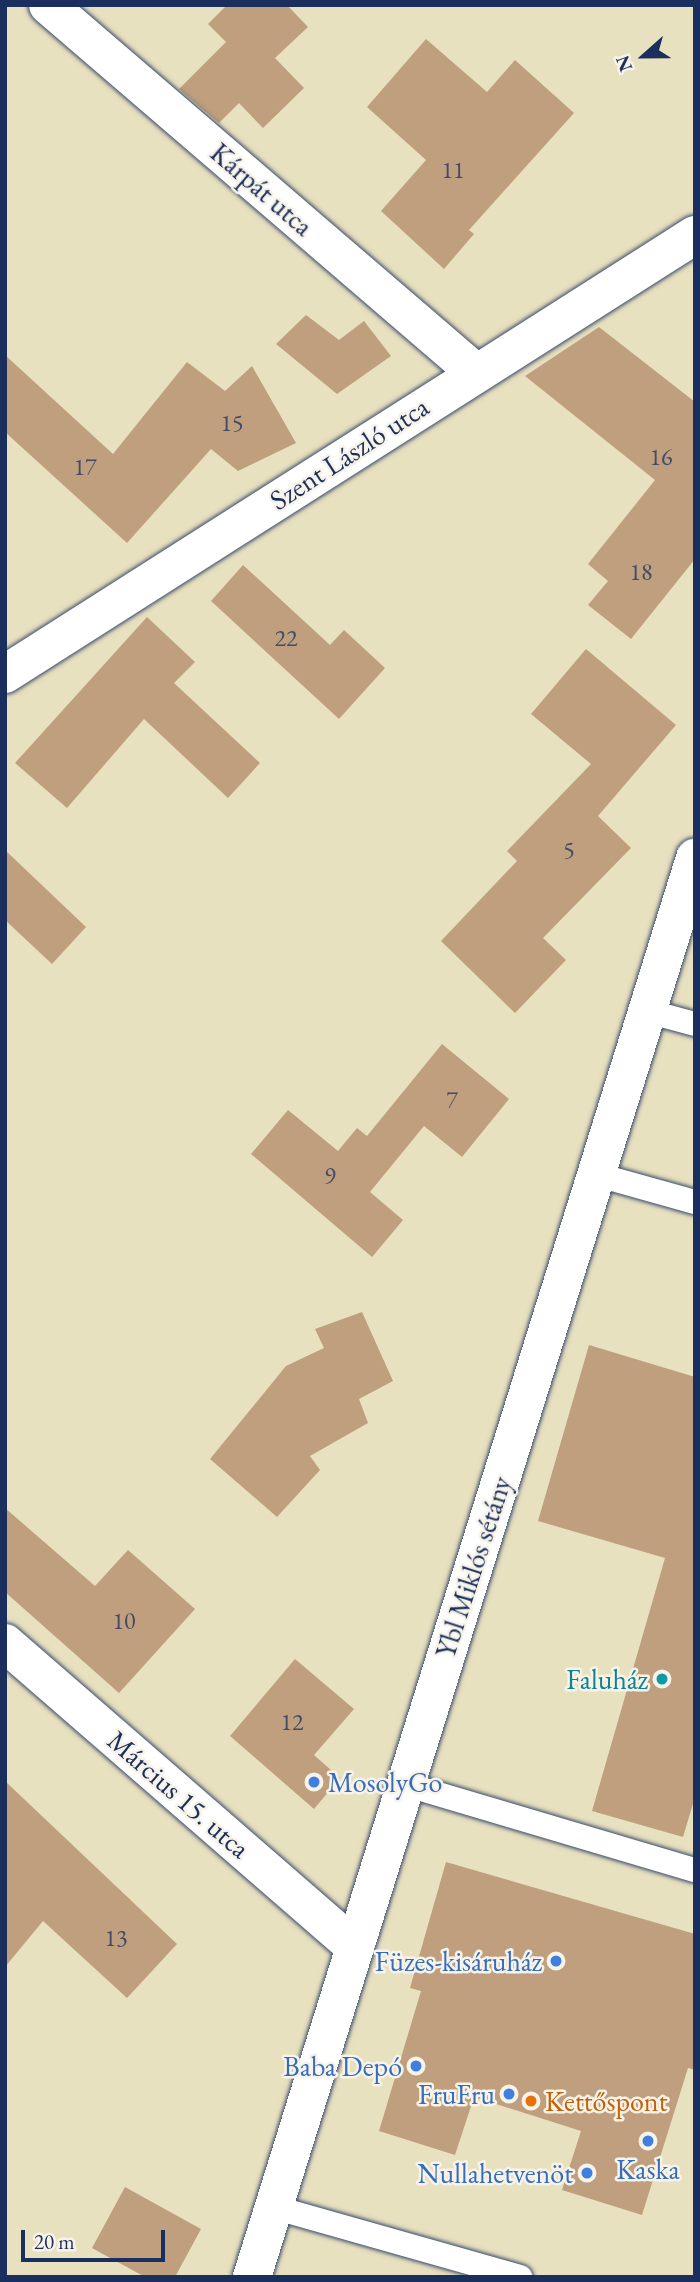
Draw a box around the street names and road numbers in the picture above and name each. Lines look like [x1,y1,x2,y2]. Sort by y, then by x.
street label: Kárpát utca [204,135,320,243]
street label: Szent László utca [263,389,435,517]
street label: Ybl Miklós sétány [428,1472,518,1662]
street label: Március 15. utca [101,1723,257,1865]

